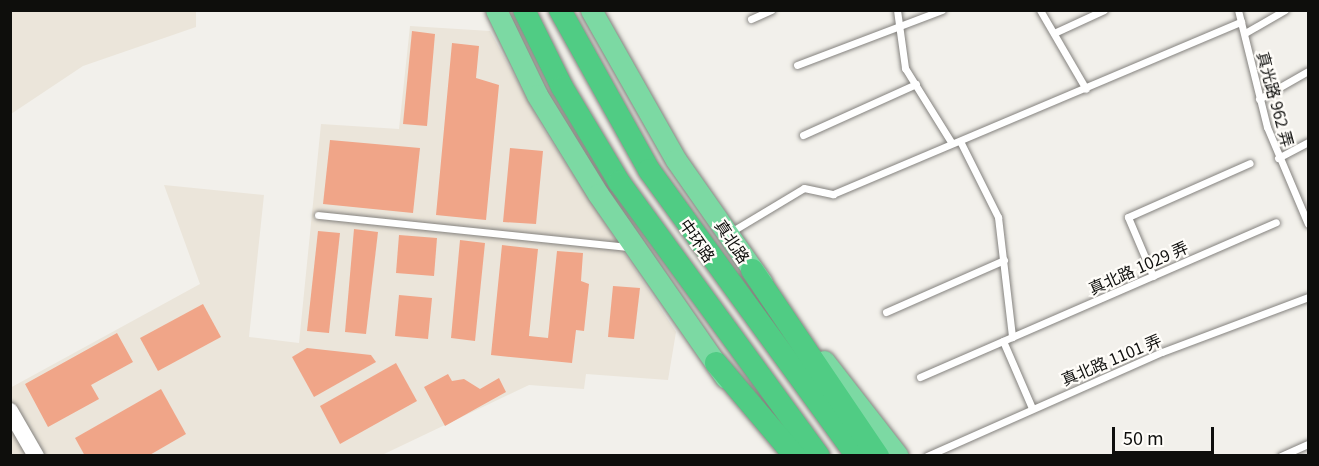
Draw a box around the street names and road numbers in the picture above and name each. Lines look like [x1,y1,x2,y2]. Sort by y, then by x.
street label: 真光路 962 弄 [1254,49,1298,149]
street label: 中环路 [676,215,720,265]
street label: 真北路 [712,216,754,266]
street label: 真北路 1029 弄 [1085,237,1191,297]
street label: 真北路 1101 弄 [1058,329,1164,389]

